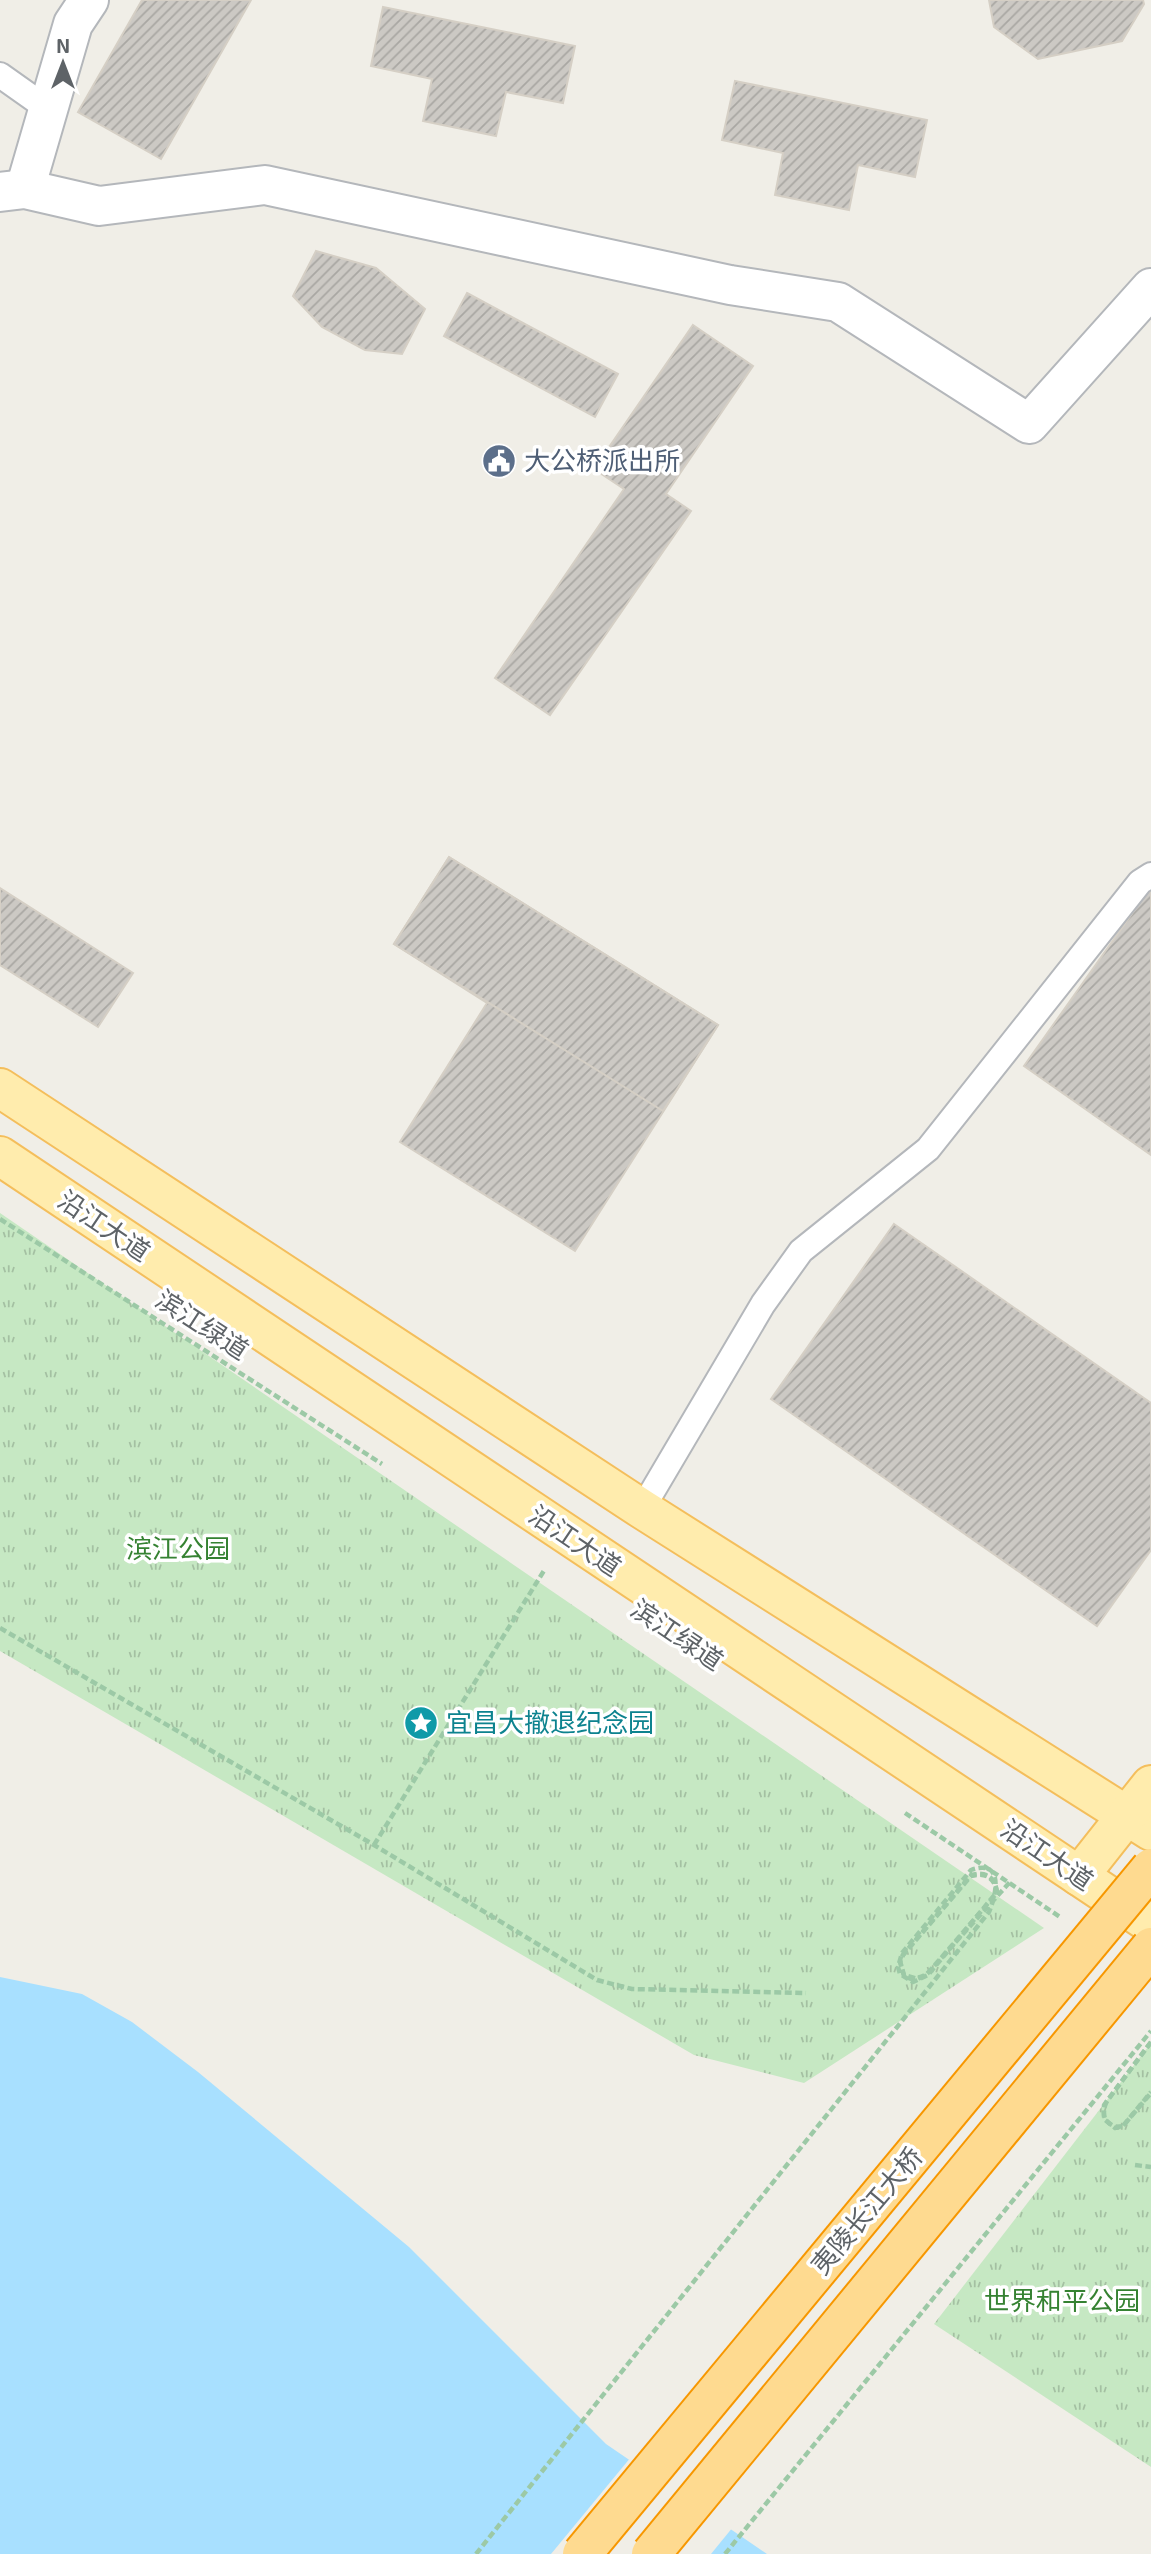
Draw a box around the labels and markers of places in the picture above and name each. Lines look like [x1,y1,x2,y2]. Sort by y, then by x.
public building icon: 大公桥派出所 [480,442,518,480]
place label: 大公桥派出所 [524,444,680,475]
place icon: 宜昌大撤退纪念园 [402,1704,440,1742]
place label: 宜昌大撤退纪念园 [446,1706,654,1737]

